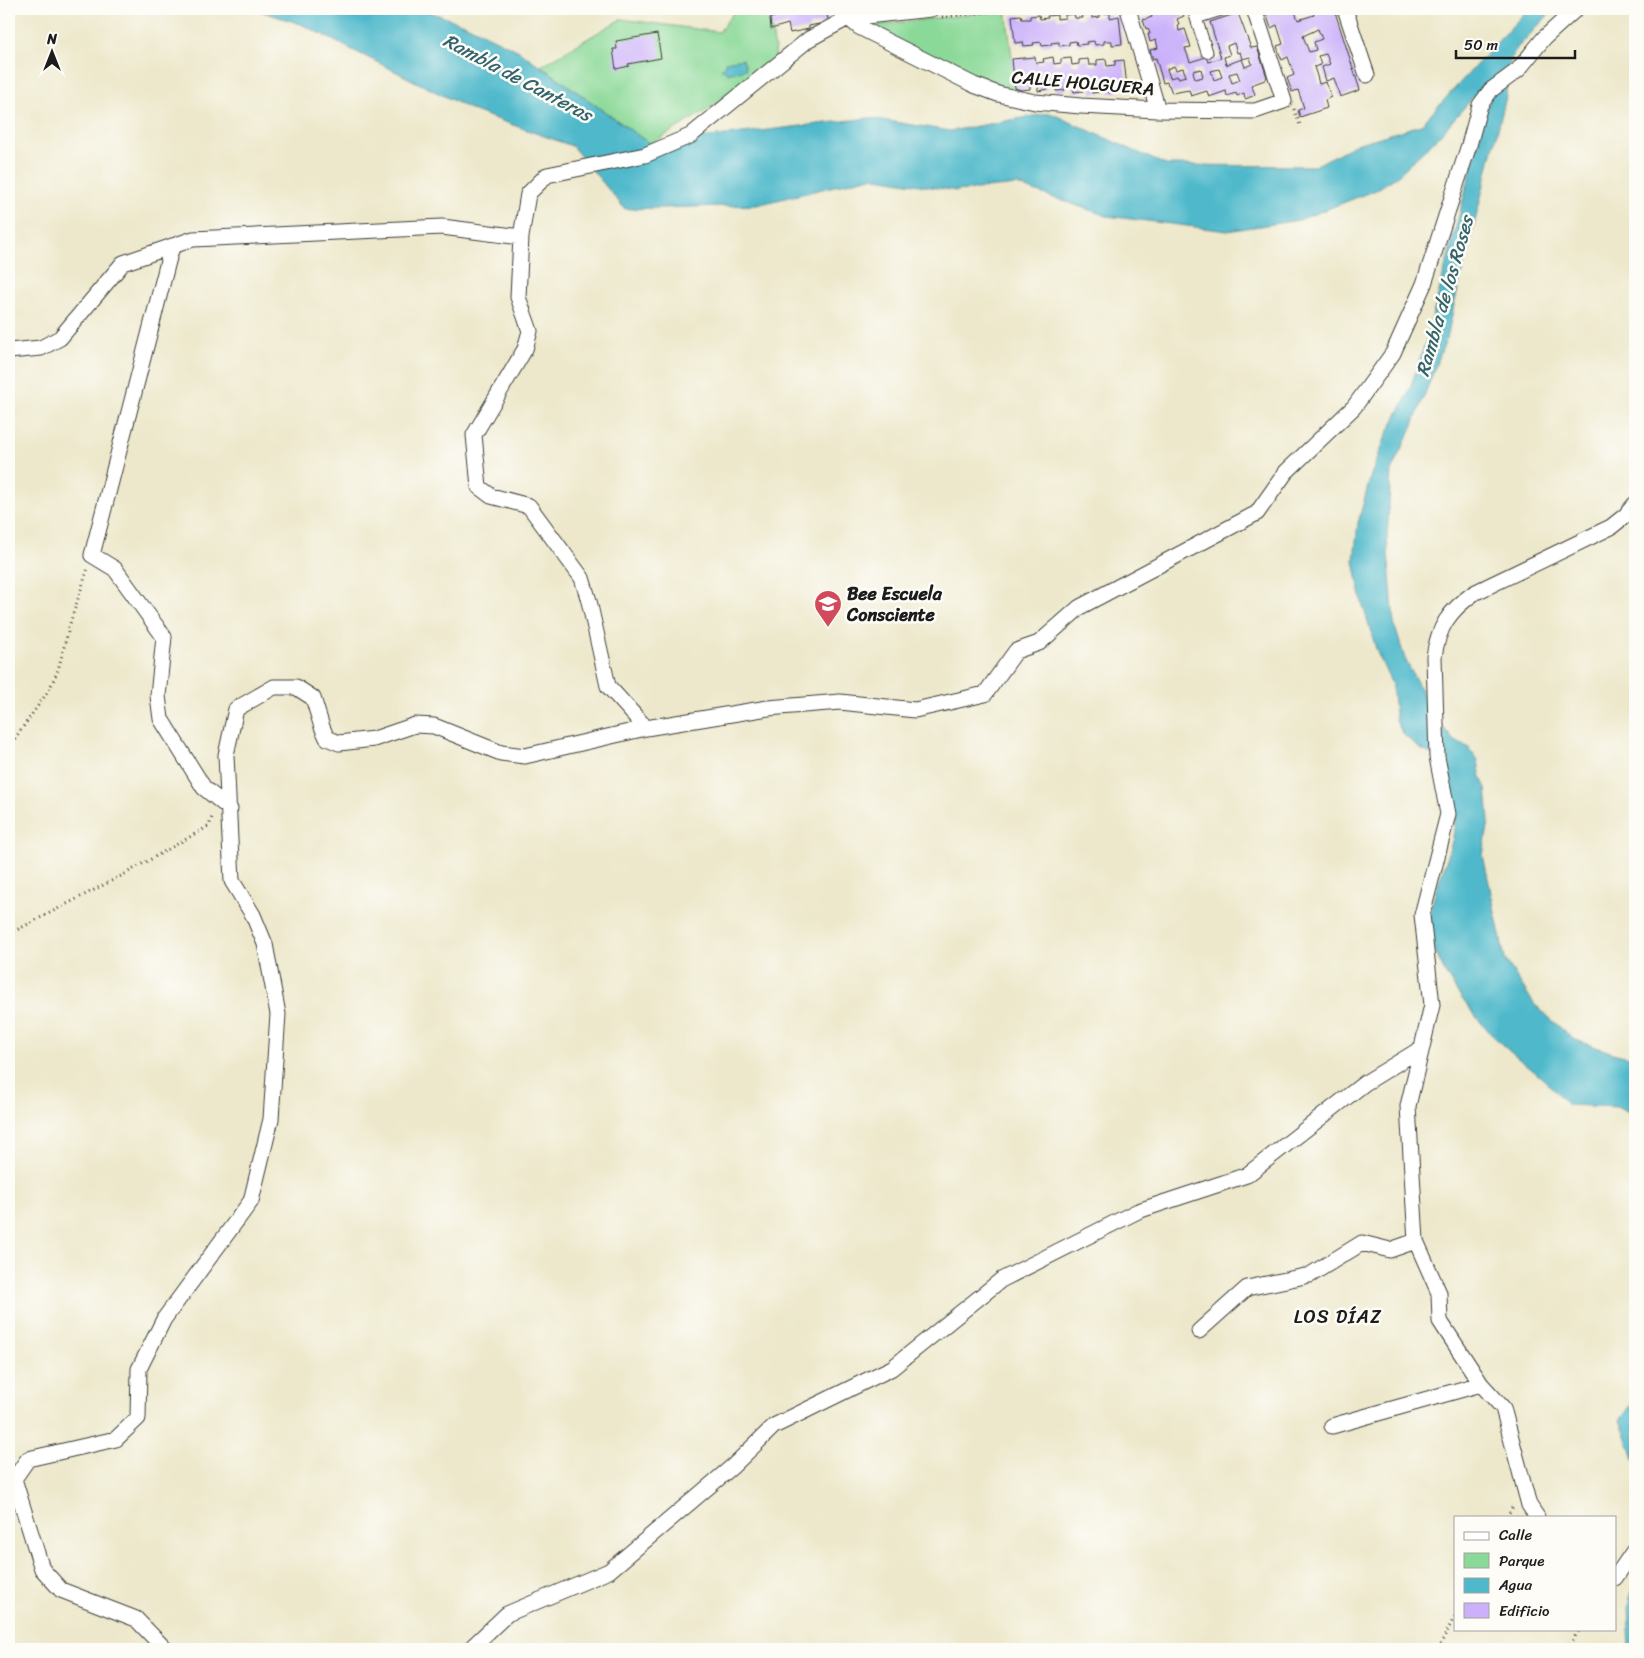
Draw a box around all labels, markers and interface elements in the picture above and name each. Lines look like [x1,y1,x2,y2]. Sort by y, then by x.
water label: Rambla de Canteras [437,24,600,132]
text: N [46,27,57,52]
north arrow [28,28,78,78]
scale bar [1456,28,1575,60]
text: 50 m [1464,32,1499,58]
street label: CALLE HOLGUERA [1010,61,1156,105]
water label: Rambla de los Roses [1406,210,1484,380]
place label: Bee Escuela Consciente [846,578,943,631]
school or university icon: Bee Escuela Consciente [813,589,843,628]
district label: LOS DÍAZ [1294,1300,1382,1333]
legend [1454,1516,1616,1630]
text: Calle [1499,1522,1532,1548]
text: Parque [1499,1548,1544,1574]
text: Agua [1498,1572,1532,1598]
text: Edificio [1499,1598,1550,1624]

